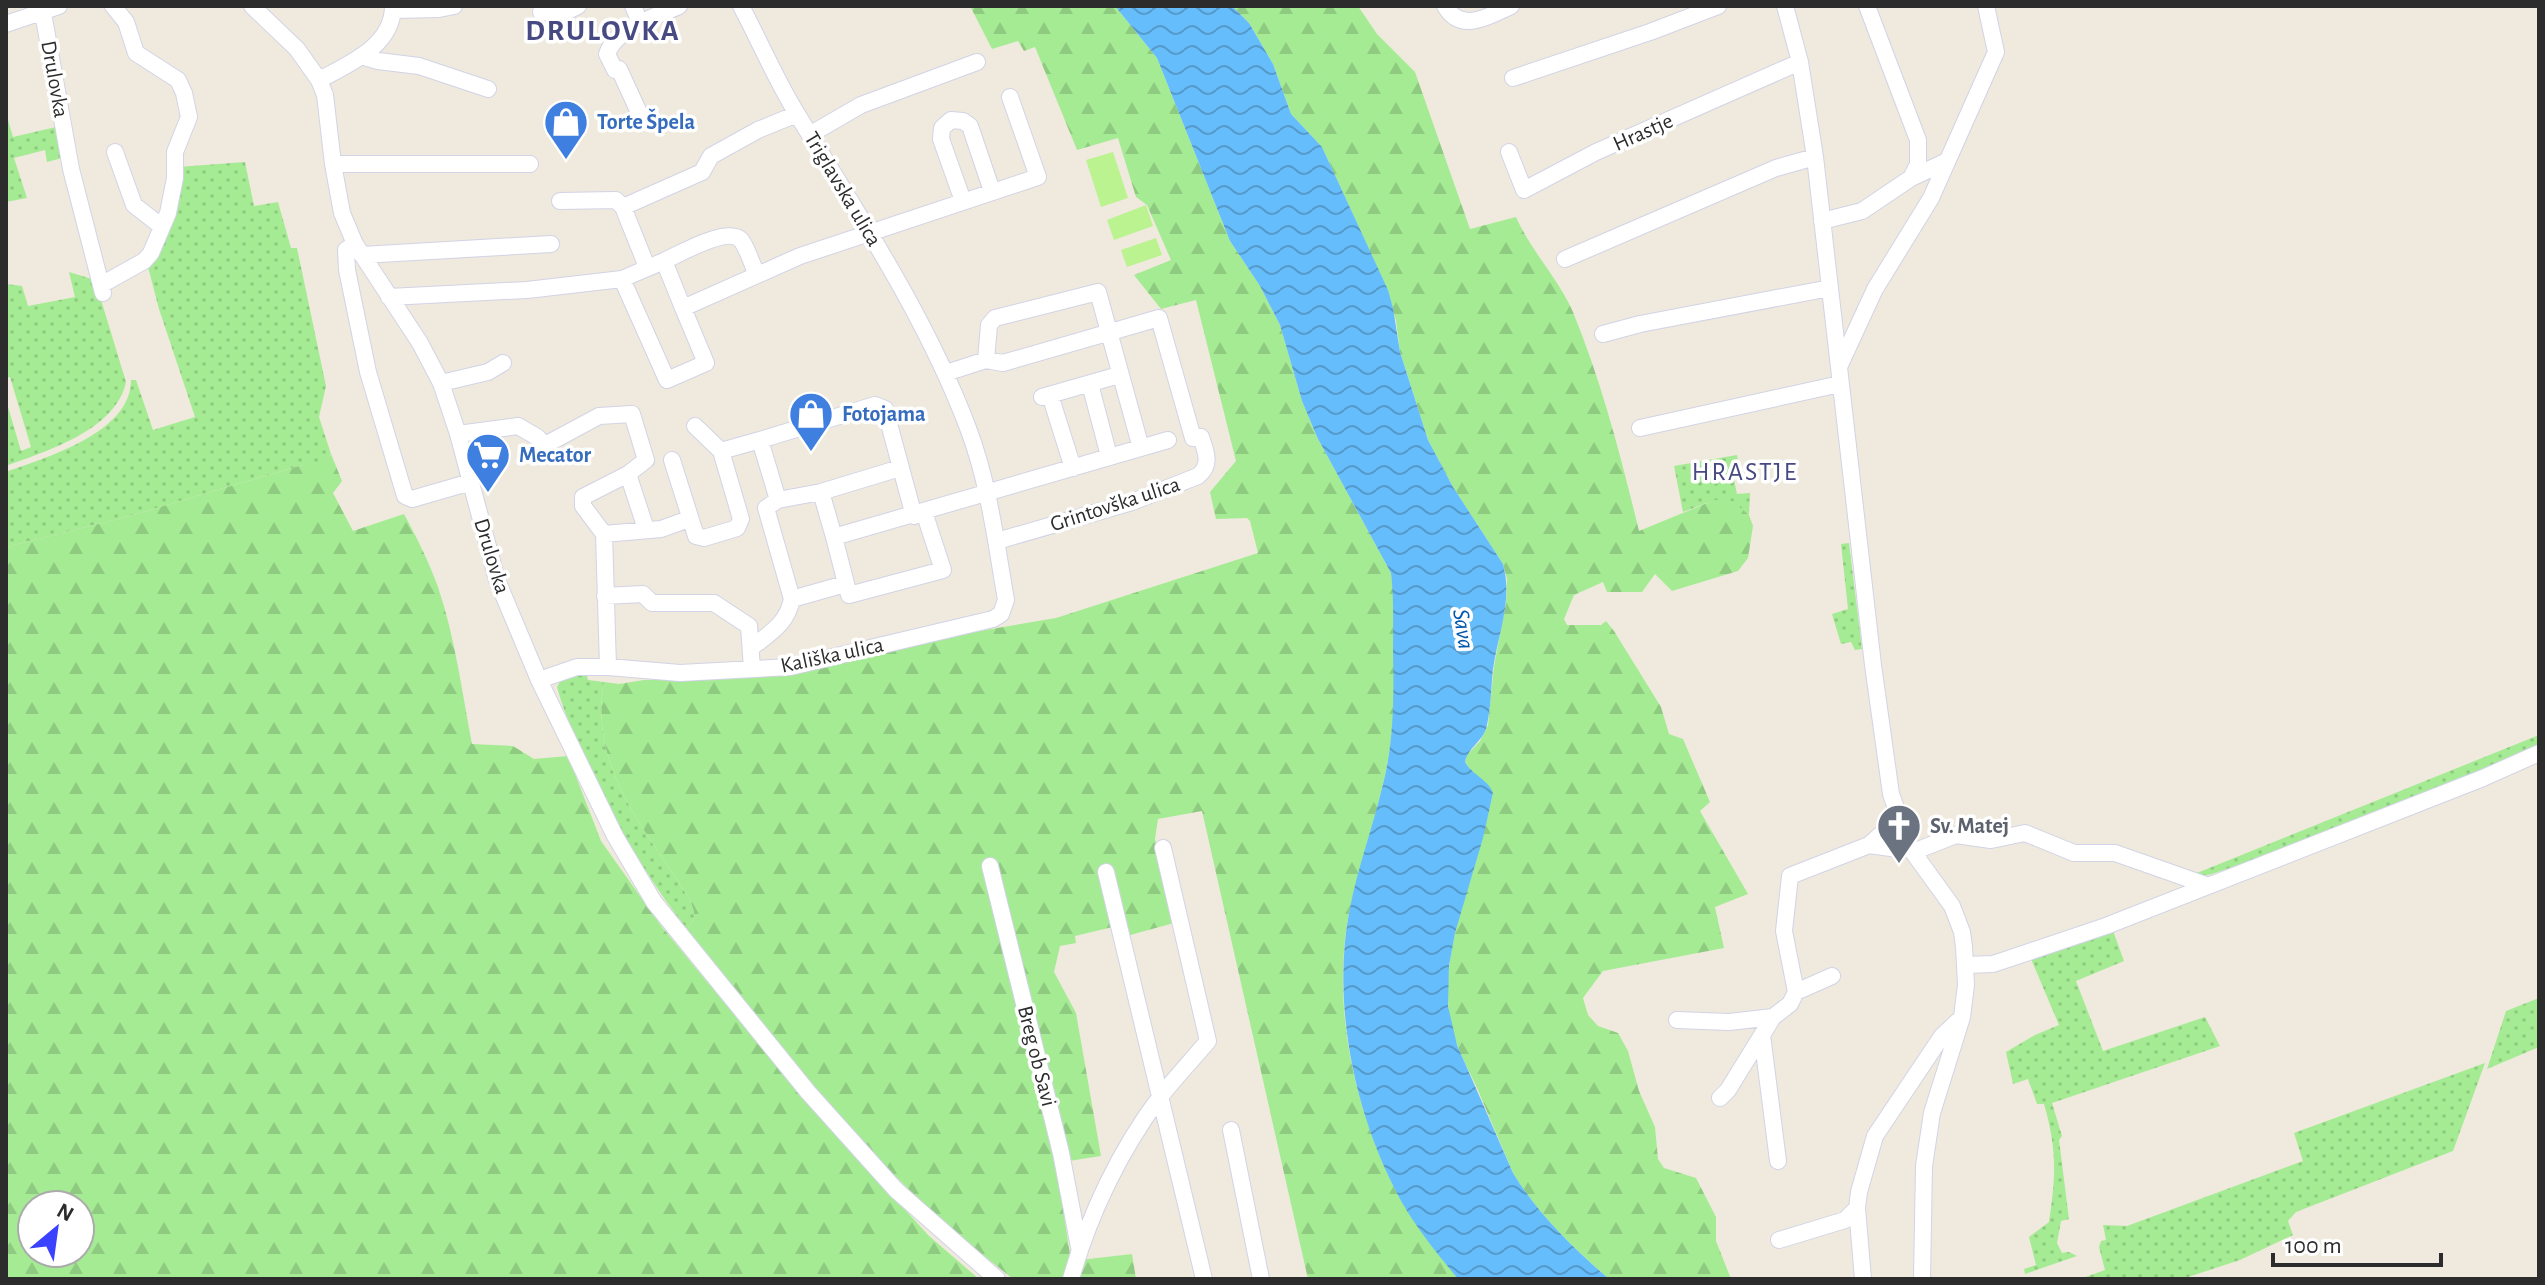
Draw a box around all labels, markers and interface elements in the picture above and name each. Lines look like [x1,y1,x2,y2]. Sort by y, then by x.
district label: DRULOVKA [525,16,681,46]
street label: Drulovka [37,39,73,119]
shop icon: Torte Špela [542,98,590,161]
place label: Torte Špela [597,108,696,133]
street label: Hrastje [1610,109,1676,155]
street label: Triglavska ulica [800,128,886,250]
shop icon: Fotojama [787,390,835,453]
place label: Fotojama [842,403,926,426]
supermarket icon: Mecator [464,431,512,494]
place label: Mecator [519,444,591,466]
district label: HRASTJE [1692,459,1798,485]
street label: Grintovška ulica [1047,473,1183,535]
street label: Drulovka [470,516,514,596]
water label: Sava [1448,607,1478,651]
street label: Kališka ulica [779,633,885,677]
church icon: Sv. Matej [1875,802,1923,865]
place label: Sv. Matej [1930,815,2009,838]
street label: Breg ob Savi [1014,1003,1060,1109]
north arrow [16,1189,96,1269]
text: N [53,1199,77,1226]
scale bar [2273,1217,2441,1267]
text: 100 m [2285,1234,2342,1258]

